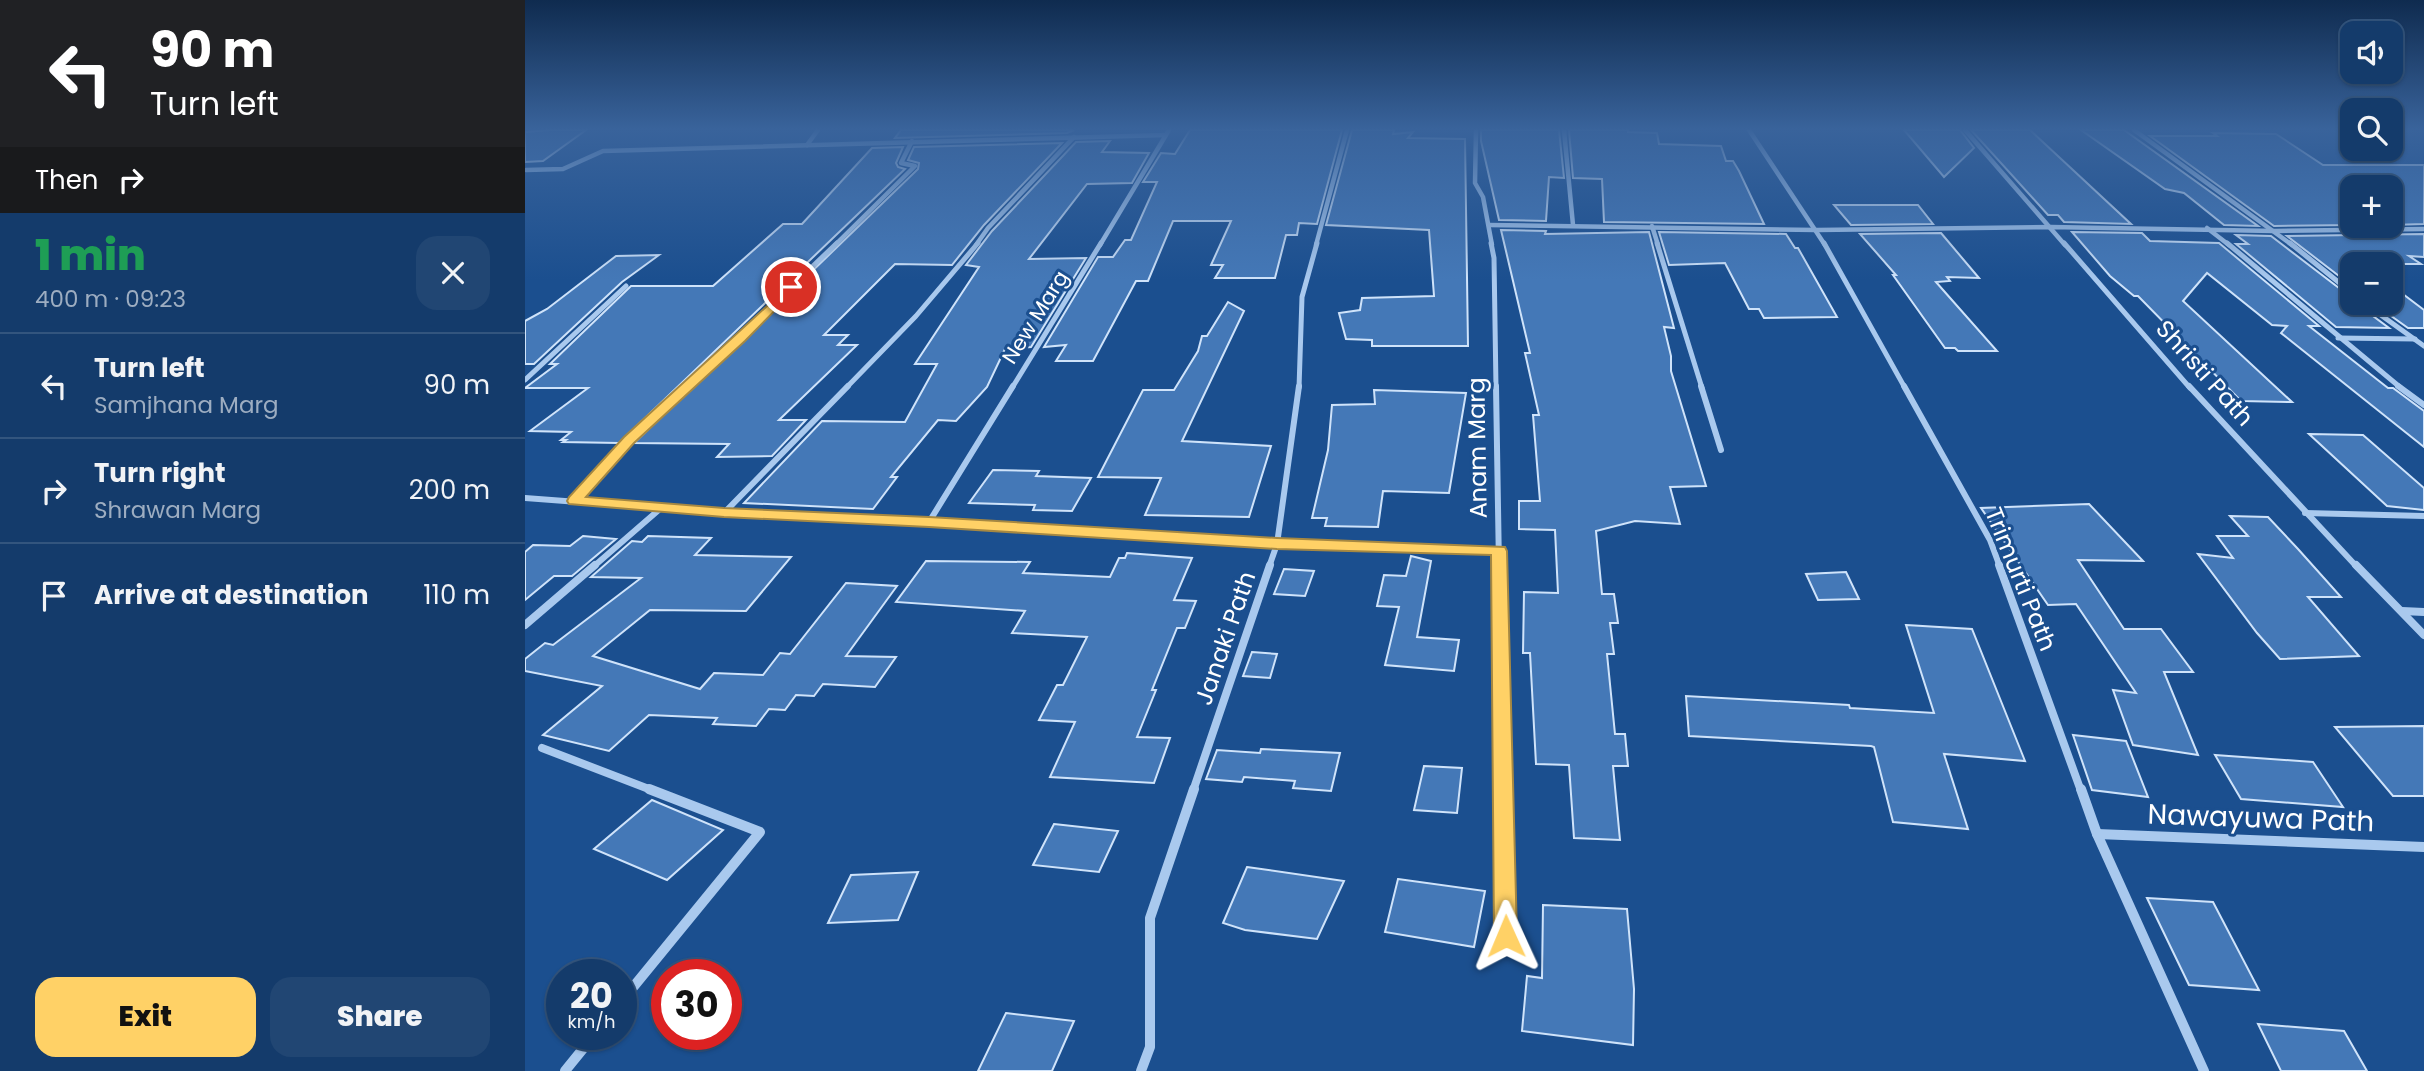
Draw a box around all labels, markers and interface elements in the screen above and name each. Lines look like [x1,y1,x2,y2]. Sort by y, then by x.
text: 90 m [150,16,274,84]
map controls [2340,21,2403,315]
button: sound [2340,21,2403,84]
icon: left [35,28,126,119]
text: Turn left [150,81,279,126]
button: search [2340,98,2403,161]
icon: right [112,161,150,199]
text: Then [35,162,98,198]
button: + [2340,175,2403,238]
text: 1 min [35,226,146,285]
button: close [416,236,490,310]
button: − [2340,252,2403,315]
pin [761,257,821,317]
street label: New Marg [995,265,1075,369]
icon: arrive [772,268,810,306]
text: 400 m · 09:23 [35,283,186,315]
street label: Shristi Path [2149,313,2261,433]
text: Turn left [94,350,205,386]
icon: left [35,367,73,405]
text: 90 m [424,367,490,403]
street label: Anam Marg [1459,377,1495,519]
text: Samjhana Marg [94,389,279,421]
text: Turn right [94,455,226,491]
icon: right [35,472,73,510]
text: 200 m [409,472,490,508]
text: Shrawan Marg [94,494,261,526]
street label: Trimurti Path [1977,502,2065,656]
street label: Janaki Path [1187,567,1263,709]
icon: arrive [35,577,73,615]
text: Arrive at destination [94,577,369,613]
text: 110 m [423,577,490,613]
street label: Nawayuwa Path [2147,795,2375,841]
position arrow [1469,899,1543,973]
speed limit sign: 30 [651,959,742,1050]
text: 20 [570,971,613,1020]
button: Exit [35,977,256,1057]
button: Share [270,977,490,1057]
text: km/h [568,1009,615,1034]

